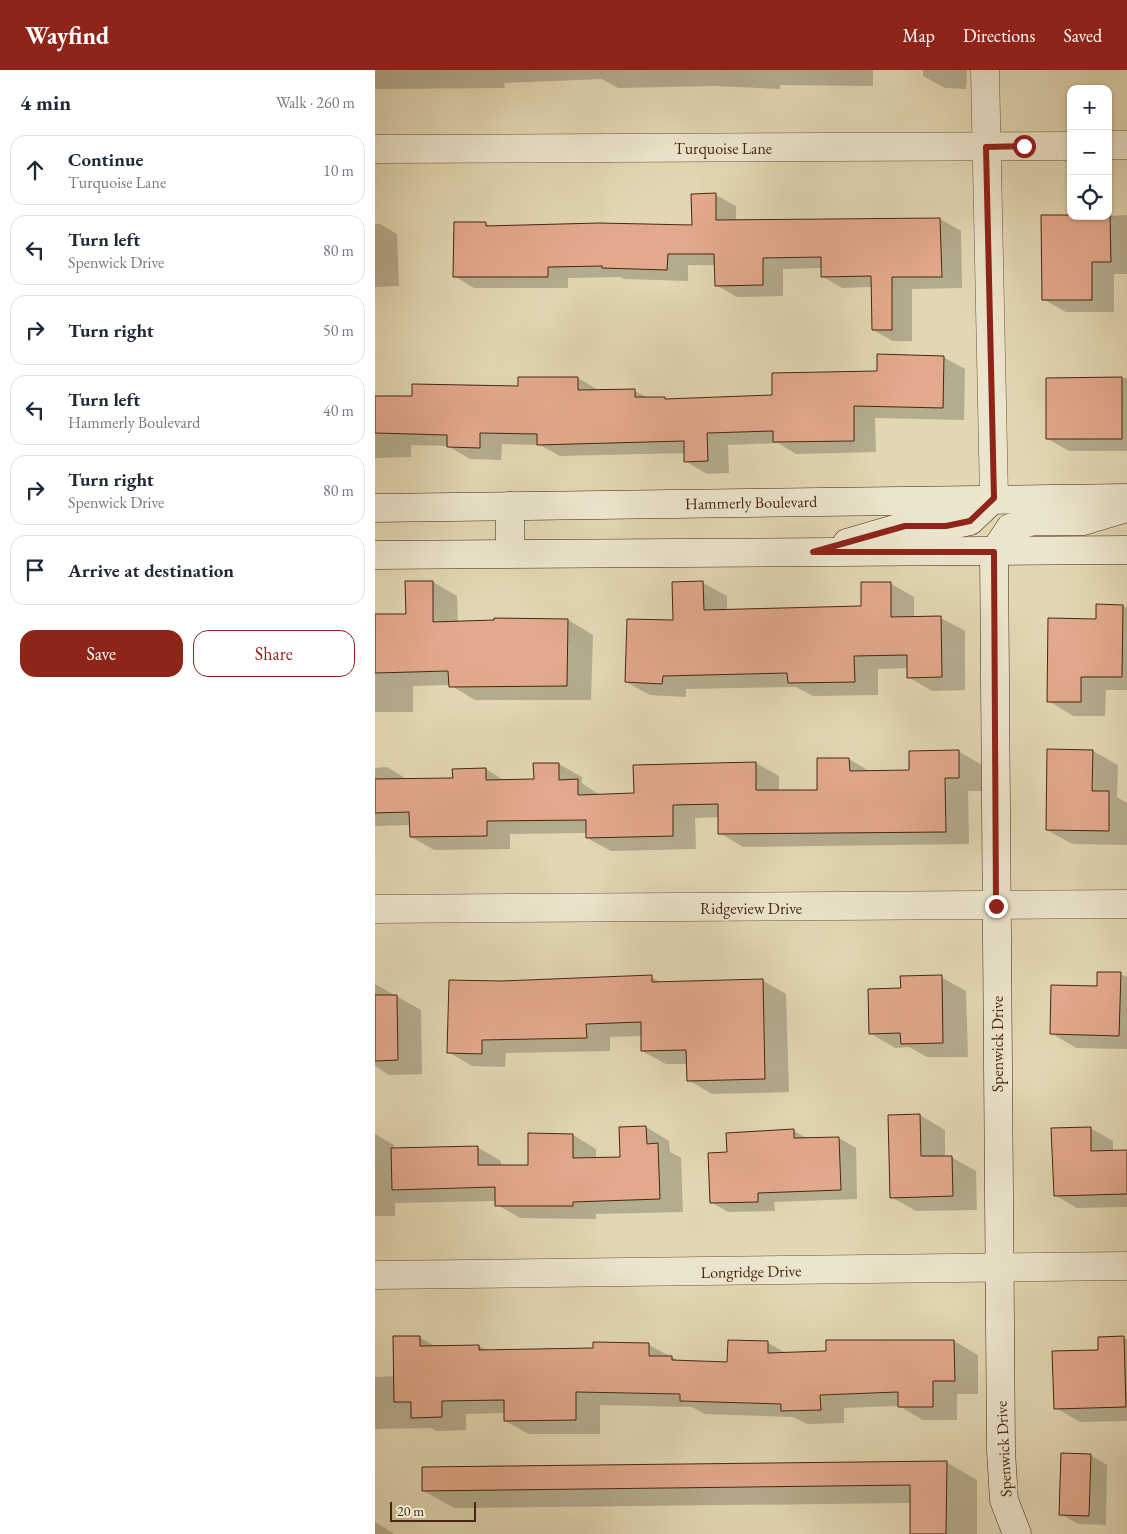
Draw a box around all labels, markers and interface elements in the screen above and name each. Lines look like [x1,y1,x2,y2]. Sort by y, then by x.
text: Wayfind [25,20,109,51]
text: Map [903,24,935,47]
text: Directions [963,24,1035,47]
text: Saved [1063,24,1102,47]
map controls [1067,85,1112,220]
button: + [1067,85,1112,130]
text: 4 min [20,89,71,116]
text: Walk · 260 m [276,92,355,113]
button: − [1067,130,1112,175]
route start [1013,135,1036,158]
street label: Turquoise Lane [674,138,772,159]
text: Continue [68,147,143,172]
icon: ahead [21,156,49,184]
text: 10 m [323,160,354,181]
text: Turquoise Lane [68,172,166,193]
button: locate [1067,175,1112,220]
text: Turn left [68,227,140,252]
icon: left [21,236,49,264]
text: 80 m [323,240,354,261]
text: Spenwick Drive [68,252,164,273]
icon: right [21,316,49,344]
text: Turn right [68,318,154,343]
text: 50 m [323,320,354,341]
text: Turn left [68,387,140,412]
icon: left [21,396,49,424]
text: 40 m [323,400,354,421]
text: Hammerly Boulevard [68,412,200,433]
text: Turn right [68,467,154,492]
icon: right [21,476,49,504]
text: 80 m [323,480,354,501]
street label: Hammerly Boulevard [685,491,818,514]
text: Spenwick Drive [68,492,164,513]
icon: arrive [21,556,49,584]
text: Arrive at destination [68,558,234,583]
button: Save [20,630,183,677]
button: Share [193,630,355,677]
route end [985,895,1008,918]
street label: Ridgeview Drive [700,898,802,919]
street label: Spenwick Drive [987,996,1008,1092]
street label: Longridge Drive [701,1260,801,1283]
street label: Spenwick Drive [990,1400,1017,1498]
scale bar [390,1499,476,1522]
text: 20 m [397,1502,424,1520]

